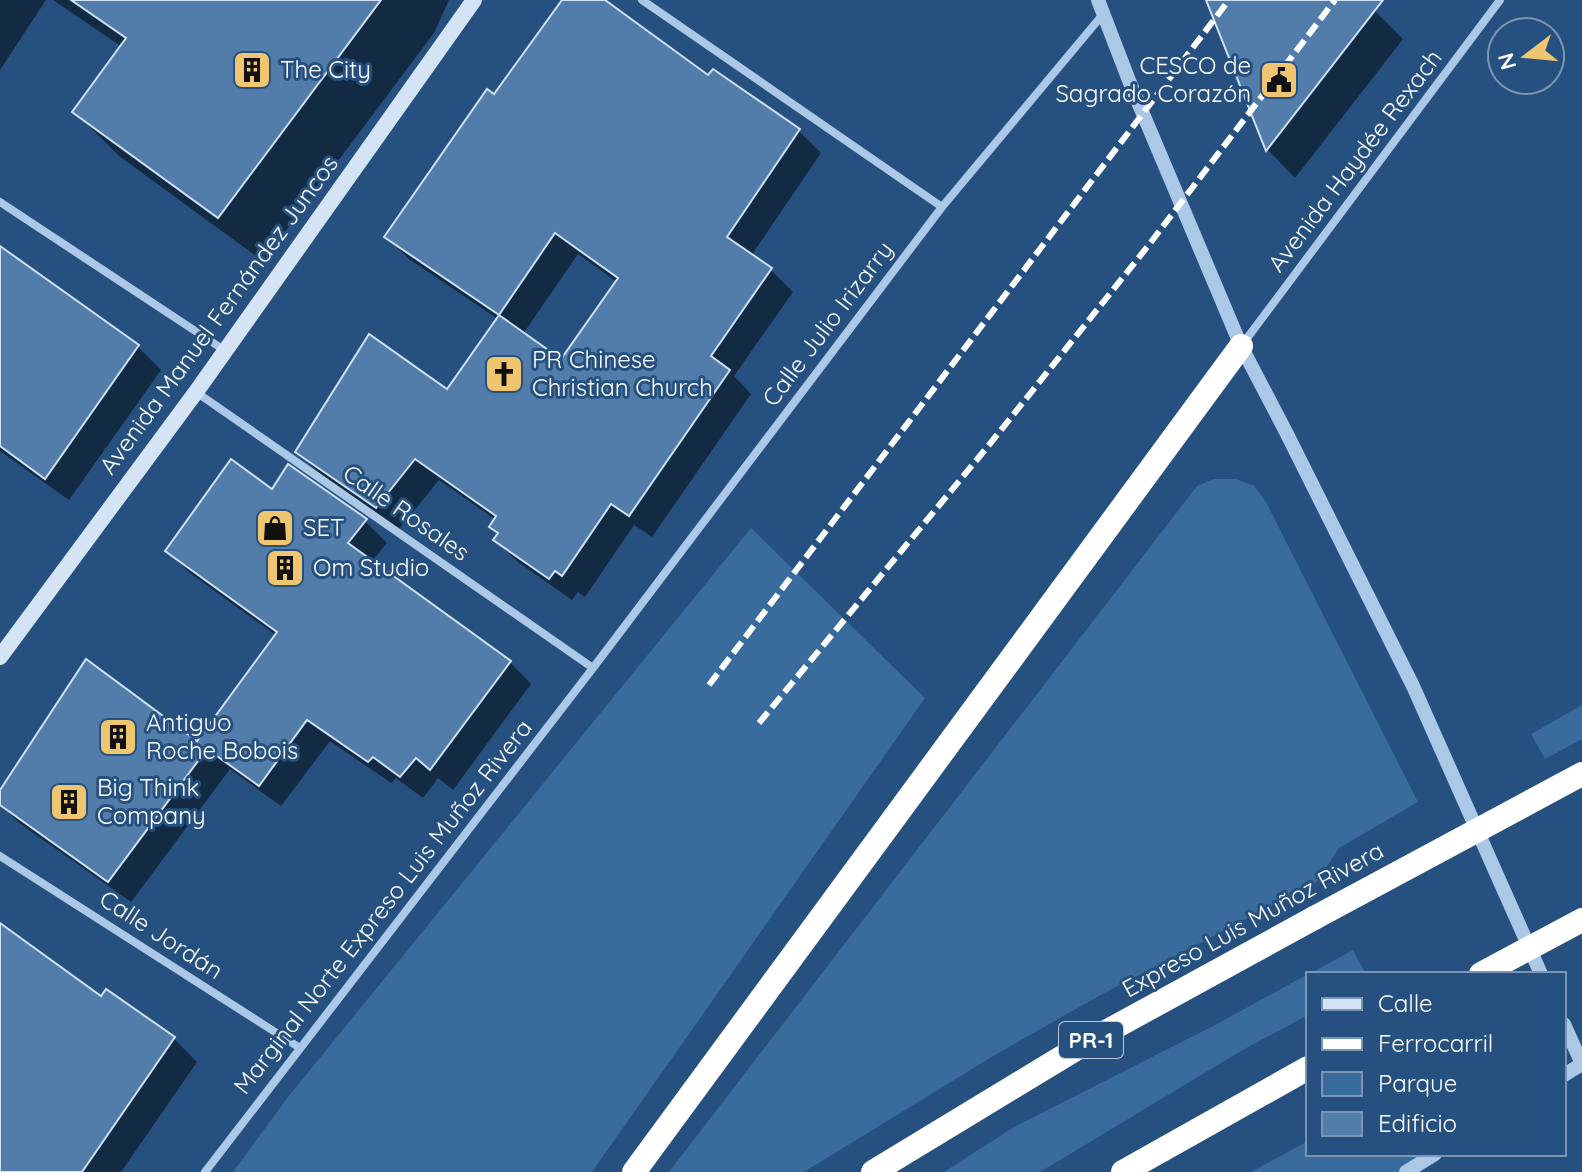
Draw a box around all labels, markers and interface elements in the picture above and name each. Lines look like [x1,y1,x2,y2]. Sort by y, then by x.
north arrow [1486,16,1566,96]
street label: Avenida Haydée Rexach [1261,43,1448,278]
building icon: The City [231,49,273,91]
place label: CESCO de Sagrado Corazón [1055,50,1251,108]
text: N [1491,50,1522,73]
place label: The City [280,54,371,84]
public building icon: CESCO de Sagrado Corazón [1258,59,1300,101]
street label: Avenida Manuel Fernández Juncos [92,149,344,480]
street label: Calle Julio Irizarry [755,235,899,412]
place label: PR Chinese Christian Church [532,344,713,402]
church icon: PR Chinese Christian Church [483,353,525,395]
street label: Calle Rosales [337,458,476,567]
shop icon: SET [254,507,296,549]
place label: SET [303,512,345,542]
building icon: Om Studio [264,547,306,589]
place label: Om Studio [313,552,429,582]
place label: Antiguo Roche Bobois [146,707,298,765]
street label: Marginal Norte Expreso Luis Muñoz Rivera [226,713,538,1100]
building icon: Antiguo Roche Bobois [97,716,139,758]
place label: Big Think Company [97,772,206,830]
building icon: Big Think Company [48,781,90,823]
street label: Expreso Luis Muñoz Rivera [1117,835,1388,1004]
street label: Calle Jordán [94,883,229,985]
legend [1306,972,1566,1156]
text: Calle [1378,988,1433,1018]
road number: PR-1 [1059,1022,1123,1058]
text: Ferrocarril [1378,1028,1493,1058]
text: Parque [1378,1068,1457,1098]
text: Edificio [1378,1108,1457,1138]

